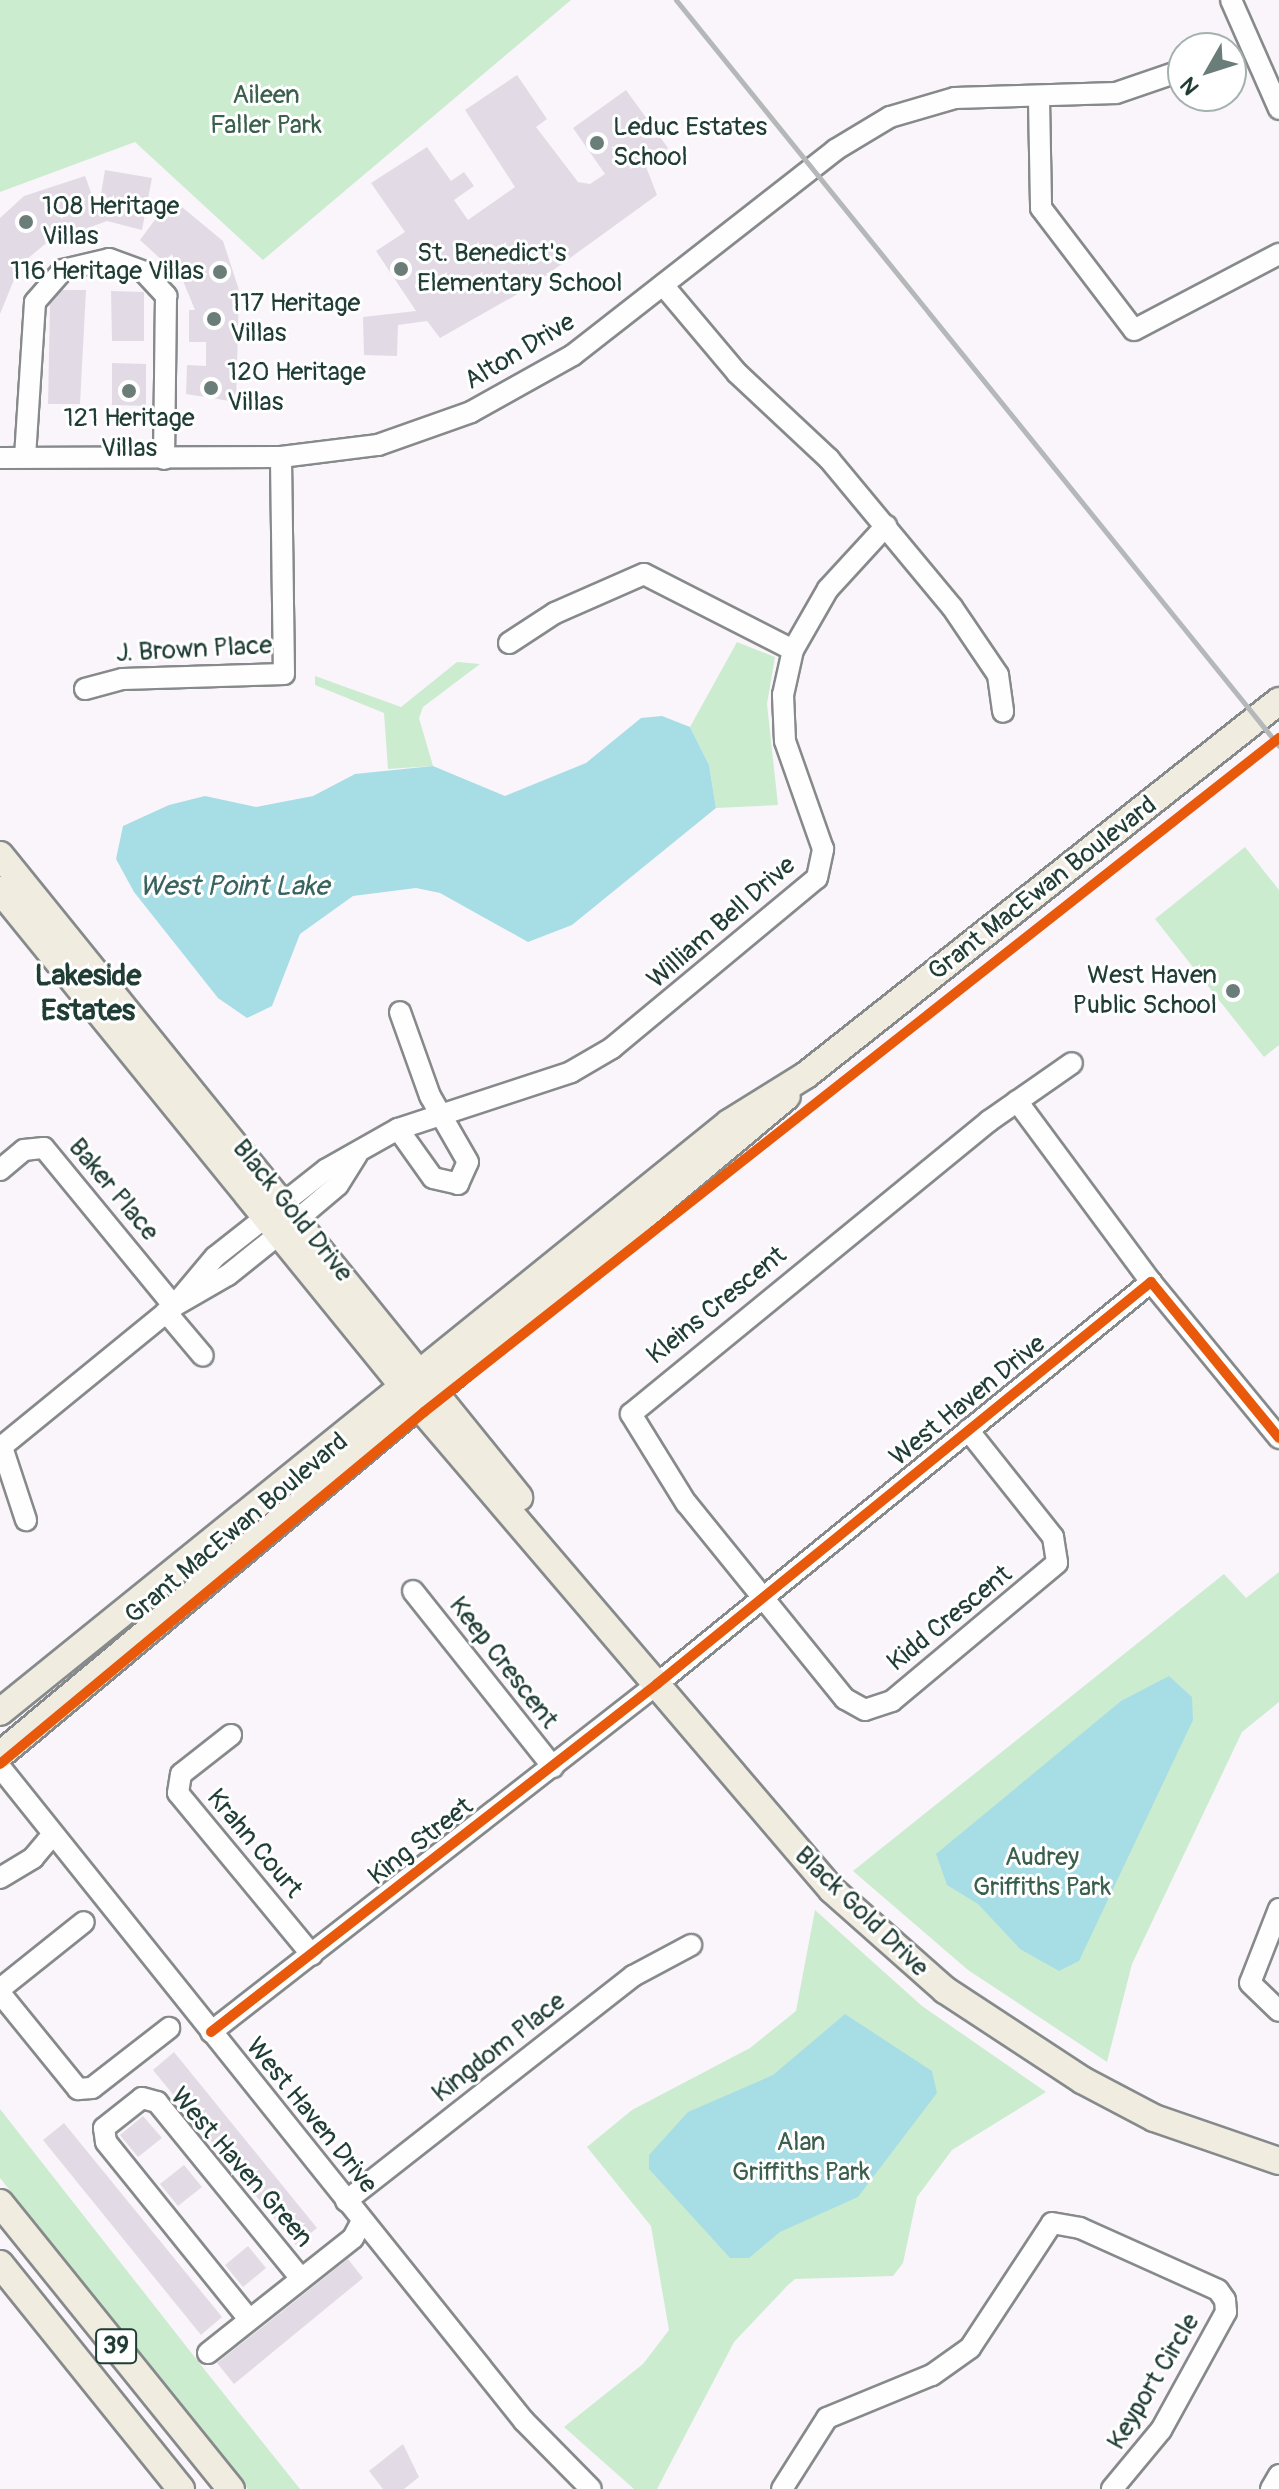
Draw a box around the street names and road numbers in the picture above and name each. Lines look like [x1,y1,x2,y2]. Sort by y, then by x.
street label: Alton Drive [459,307,581,397]
street label: J. Brown Place [115,630,273,670]
street label: Grant MacEwan Boulevard [923,790,1163,988]
street label: William Bell Drive [642,850,802,996]
street label: Baker Place [61,1132,165,1248]
street label: Black Gold Drive [225,1134,359,1288]
street label: Kleins Crescent [641,1240,793,1372]
street label: West Haven Drive [884,1329,1052,1473]
street label: Grant MacEwan Boulevard [119,1427,355,1631]
street label: Kidd Crescent [881,1559,1019,1679]
street label: Keep Crescent [442,1591,564,1735]
street label: Krahn Court [199,1783,309,1905]
street label: King Street [363,1792,479,1892]
street label: Black Gold Drive [788,1840,934,1984]
street label: Kingdom Place [426,1986,572,2110]
street label: West Haven Drive [239,2032,383,2200]
street label: West Haven Green [163,2082,319,2254]
street label: Keyport Circle [1101,2308,1207,2456]
road number: 39 [94,2326,138,2366]

